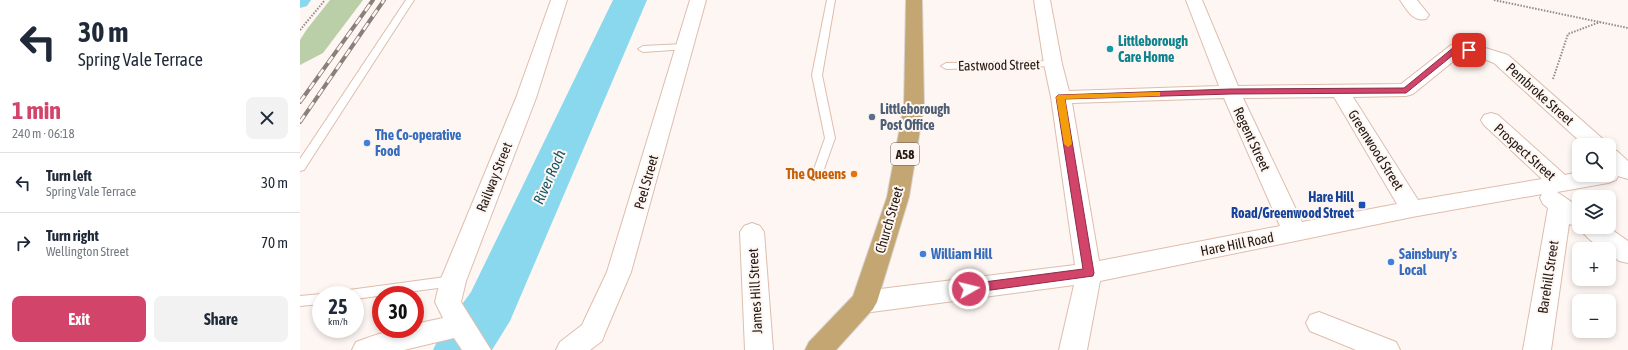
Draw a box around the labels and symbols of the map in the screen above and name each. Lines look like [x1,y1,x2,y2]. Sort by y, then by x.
place label: Littleborough Care Home [1118,33,1188,65]
pin [1452,33,1486,67]
marker: Littleborough Care Home [1105,44,1115,54]
street label: Eastwood Street [958,56,1040,74]
street label: Pembroke Street [1503,59,1577,129]
place label: Littleborough Post Office [880,101,950,133]
street label: Regent Street [1230,104,1274,174]
street label: Greenwood Street [1345,107,1407,193]
marker: Littleborough Post Office [867,112,877,122]
street label: Prospect Street [1491,120,1559,184]
place label: The Co-operative Food [375,127,461,159]
marker: The Co-operative Food [362,138,372,148]
street label: Railway Street [473,140,515,214]
road number: A58 [891,143,919,165]
water label: River Roch [530,147,568,207]
street label: Peel Street [631,153,661,211]
place label: The Queens [786,166,846,182]
marker: The Queens [849,169,859,179]
street label: Church Street [872,185,906,255]
place label: Hare Hill Road/Greenwood Street [1231,189,1354,221]
marker: Hare Hill Road/Greenwood Street [1357,200,1367,210]
street label: Hare Hill Road [1199,229,1275,259]
street label: Barehill Street [1534,239,1562,315]
place label: William Hill [930,246,993,262]
place label: Sainsbury's Local [1399,246,1457,278]
street label: James Hill Street [745,248,765,334]
marker: William Hill [918,249,928,259]
marker: Sainsbury's Local [1386,257,1396,267]
position arrow [948,268,990,310]
speed limit sign: 30 [372,286,424,338]

